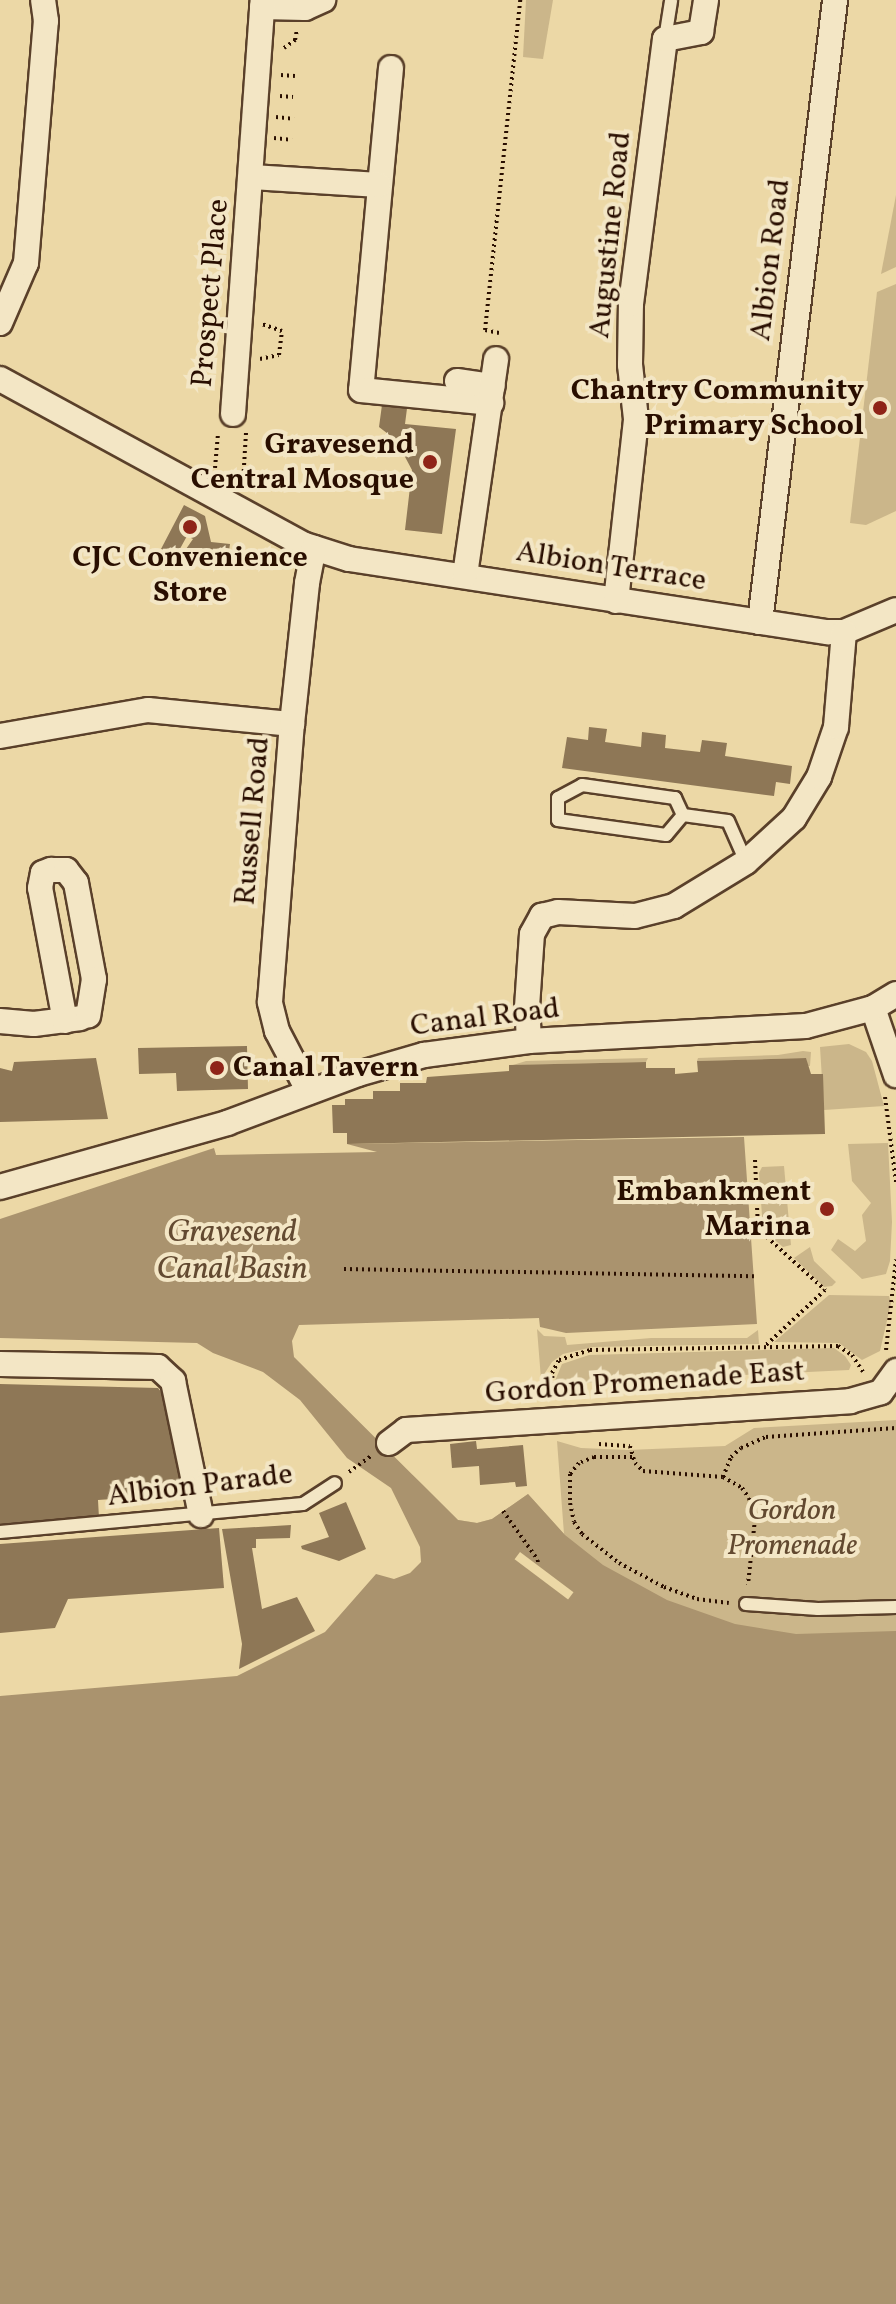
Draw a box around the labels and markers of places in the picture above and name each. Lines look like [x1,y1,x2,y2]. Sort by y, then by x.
place label: Chantry Community Primary School [570,373,864,444]
marker: Chantry Community Primary School [871,399,889,417]
place label: Gravesend Central Mosque [191,427,414,498]
marker: Gravesend Central Mosque [421,453,439,471]
marker: CJC Convenience Store [181,518,199,536]
place label: CJC Convenience Store [72,540,308,610]
place label: Canal Tavern [233,1050,420,1086]
marker: Canal Tavern [208,1059,226,1077]
place label: Embankment Marina [616,1174,811,1244]
marker: Embankment Marina [818,1200,836,1218]

